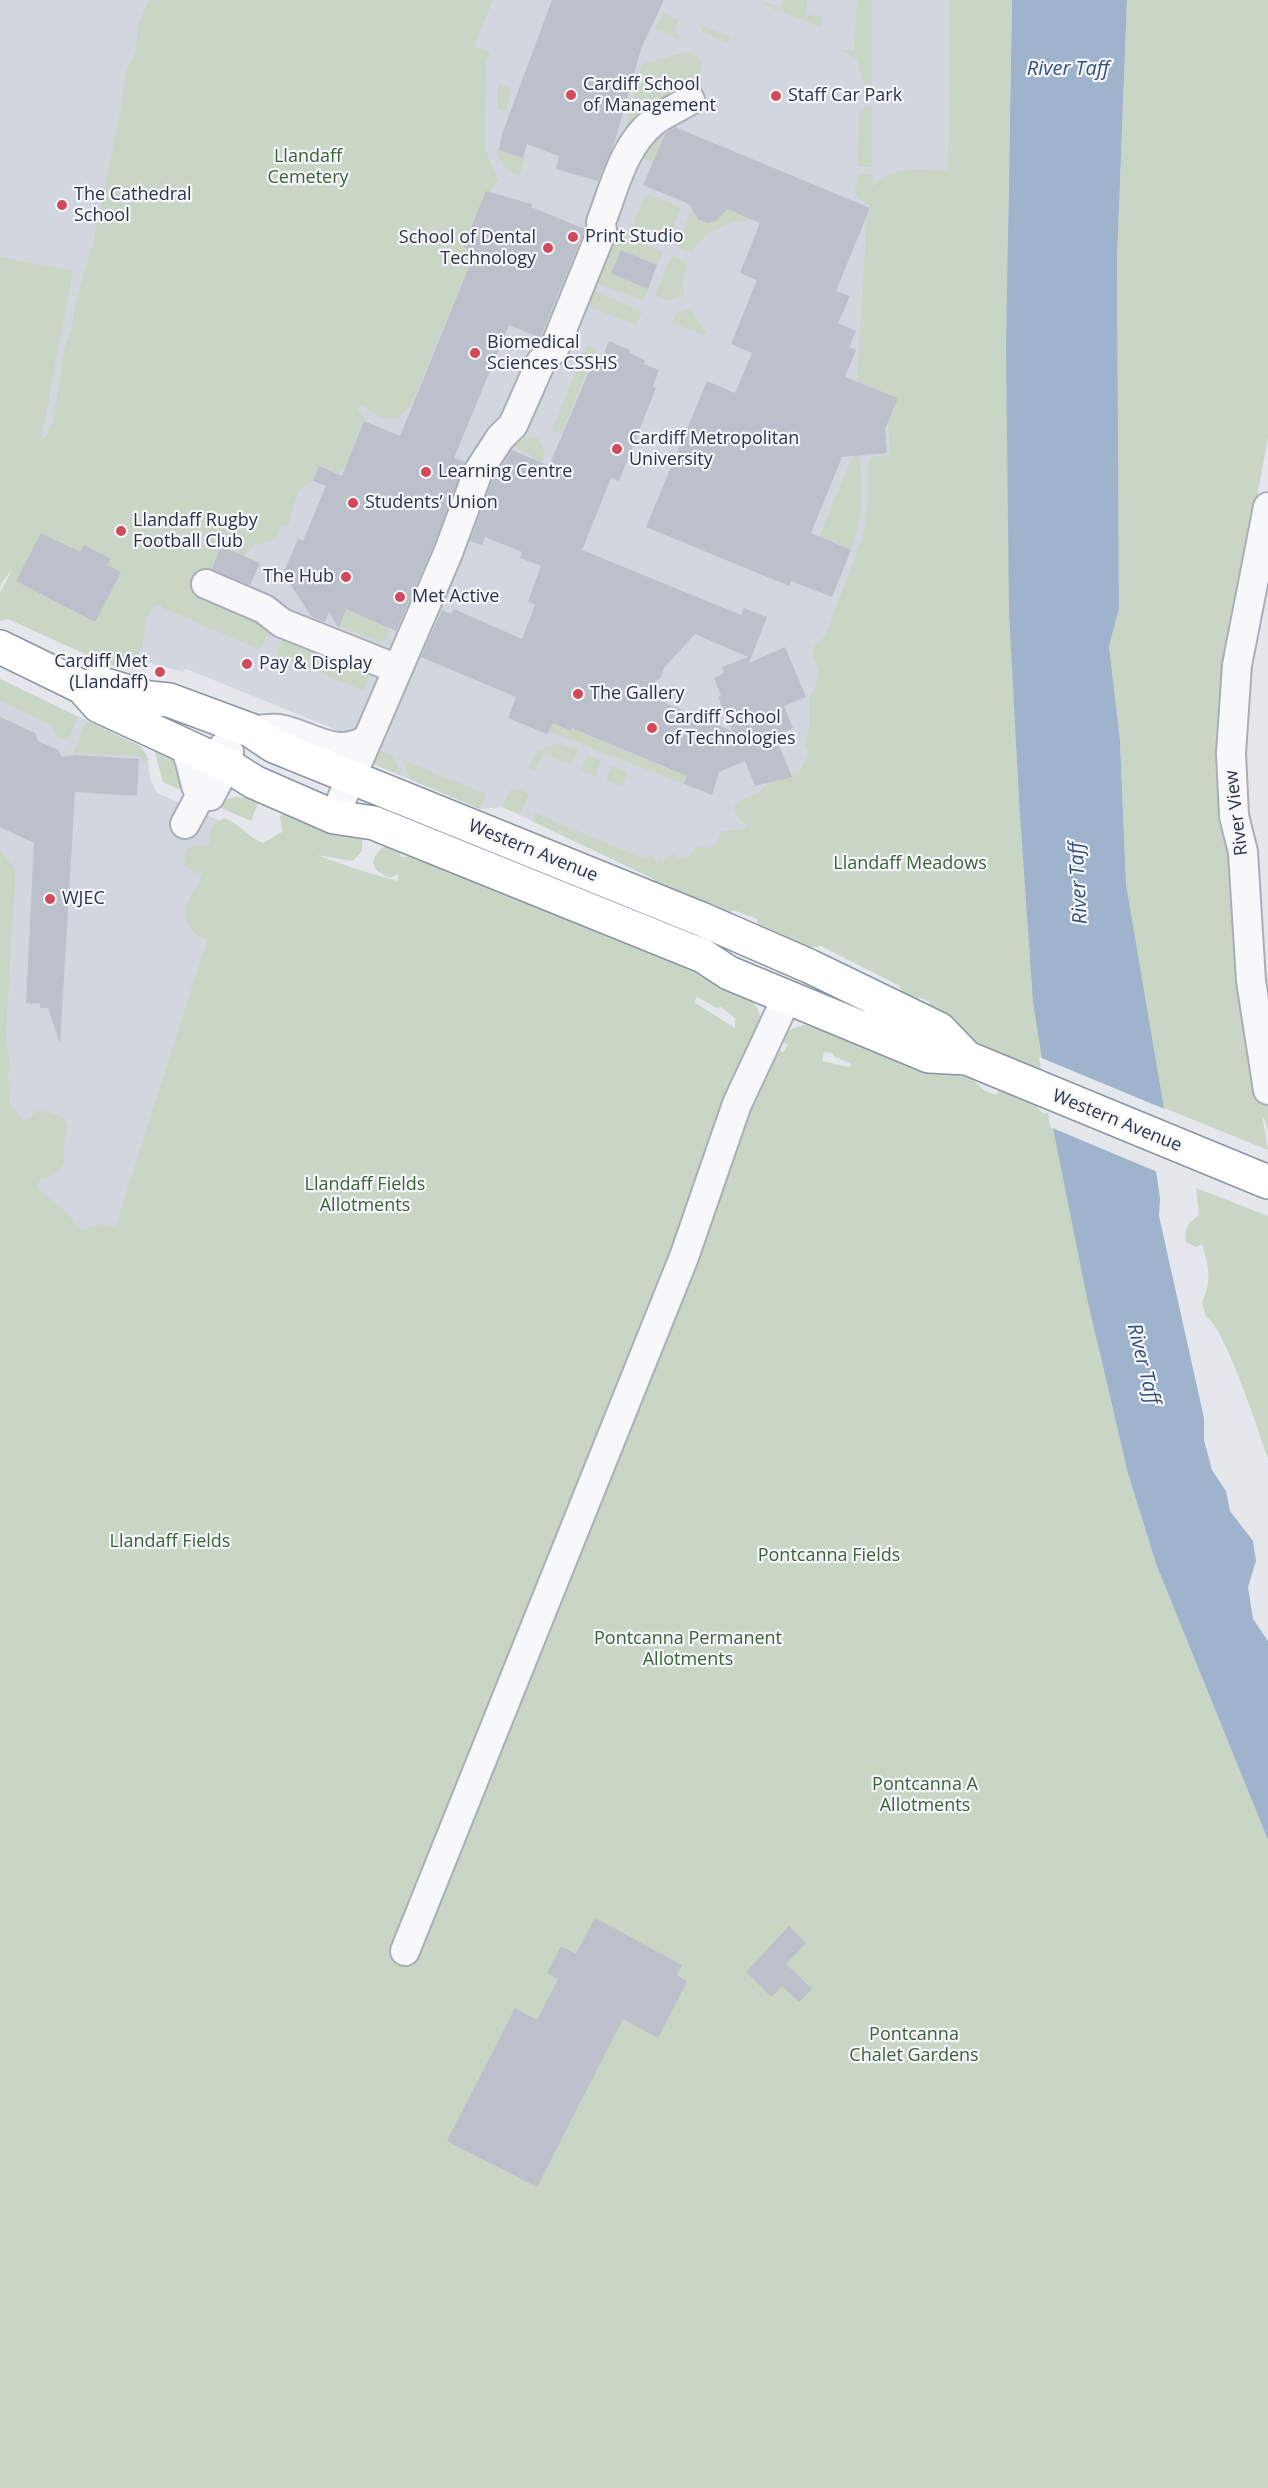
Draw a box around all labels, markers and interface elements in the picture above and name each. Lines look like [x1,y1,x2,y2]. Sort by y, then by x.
water label: River Taff [1027,57,1109,81]
place label: Cardiff School of Management [583,74,716,116]
place label: Staff Car Park [788,85,902,107]
marker: Cardiff School of Management [564,88,578,102]
marker: Staff Car Park [769,89,783,103]
park label: Llandaff Cemetery [267,146,349,188]
place label: The Cathedral School [74,184,192,226]
marker: The Cathedral School [55,198,69,212]
place label: Print Studio [585,226,684,248]
place label: School of Dental Technology [399,227,536,270]
marker: Print Studio [566,230,580,244]
marker: School of Dental Technology [541,241,555,255]
place label: Biomedical Sciences CSSHS [487,332,617,374]
marker: Biomedical Sciences CSSHS [468,346,482,360]
place label: Cardiff Metropolitan University [629,428,799,470]
marker: Cardiff Metropolitan University [610,442,624,456]
place label: Learning Centre [438,461,572,483]
marker: Learning Centre [419,465,433,479]
place label: Students’ Union [365,492,498,514]
marker: Students’ Union [346,496,360,510]
place label: Llandaff Rugby Football Club [133,510,258,552]
marker: Llandaff Rugby Football Club [114,524,128,538]
place label: The Hub [263,566,334,588]
marker: The Hub [339,570,353,584]
place label: Met Active [412,586,499,608]
marker: Met Active [393,590,407,604]
place label: Cardiff Met (Llandaff) [54,651,148,694]
place label: Pay & Display [259,653,372,675]
marker: Pay & Display [240,657,254,671]
marker: Cardiff Met (Llandaff) [153,665,167,679]
place label: The Gallery [590,683,684,705]
marker: The Gallery [571,687,585,701]
place label: Cardiff School of Technologies [664,707,795,750]
marker: Cardiff School of Technologies [645,721,659,735]
street label: River View [1221,769,1253,857]
street label: Western Avenue [465,815,601,887]
water label: River Taff [1065,841,1093,925]
park label: Llandaff Meadows [833,853,987,875]
place label: WJEC [62,888,105,910]
marker: WJEC [43,892,57,906]
street label: Western Avenue [1049,1085,1185,1157]
park label: Llandaff Fields Allotments [305,1174,425,1216]
water label: River Taff [1121,1321,1165,1407]
park label: Llandaff Fields [110,1531,230,1553]
park label: Pontcanna Fields [758,1545,900,1567]
park label: Pontcanna Permanent Allotments [594,1628,782,1670]
park label: Pontcanna A Allotments [872,1774,978,1816]
park label: Pontcanna Chalet Gardens [849,2024,979,2066]

